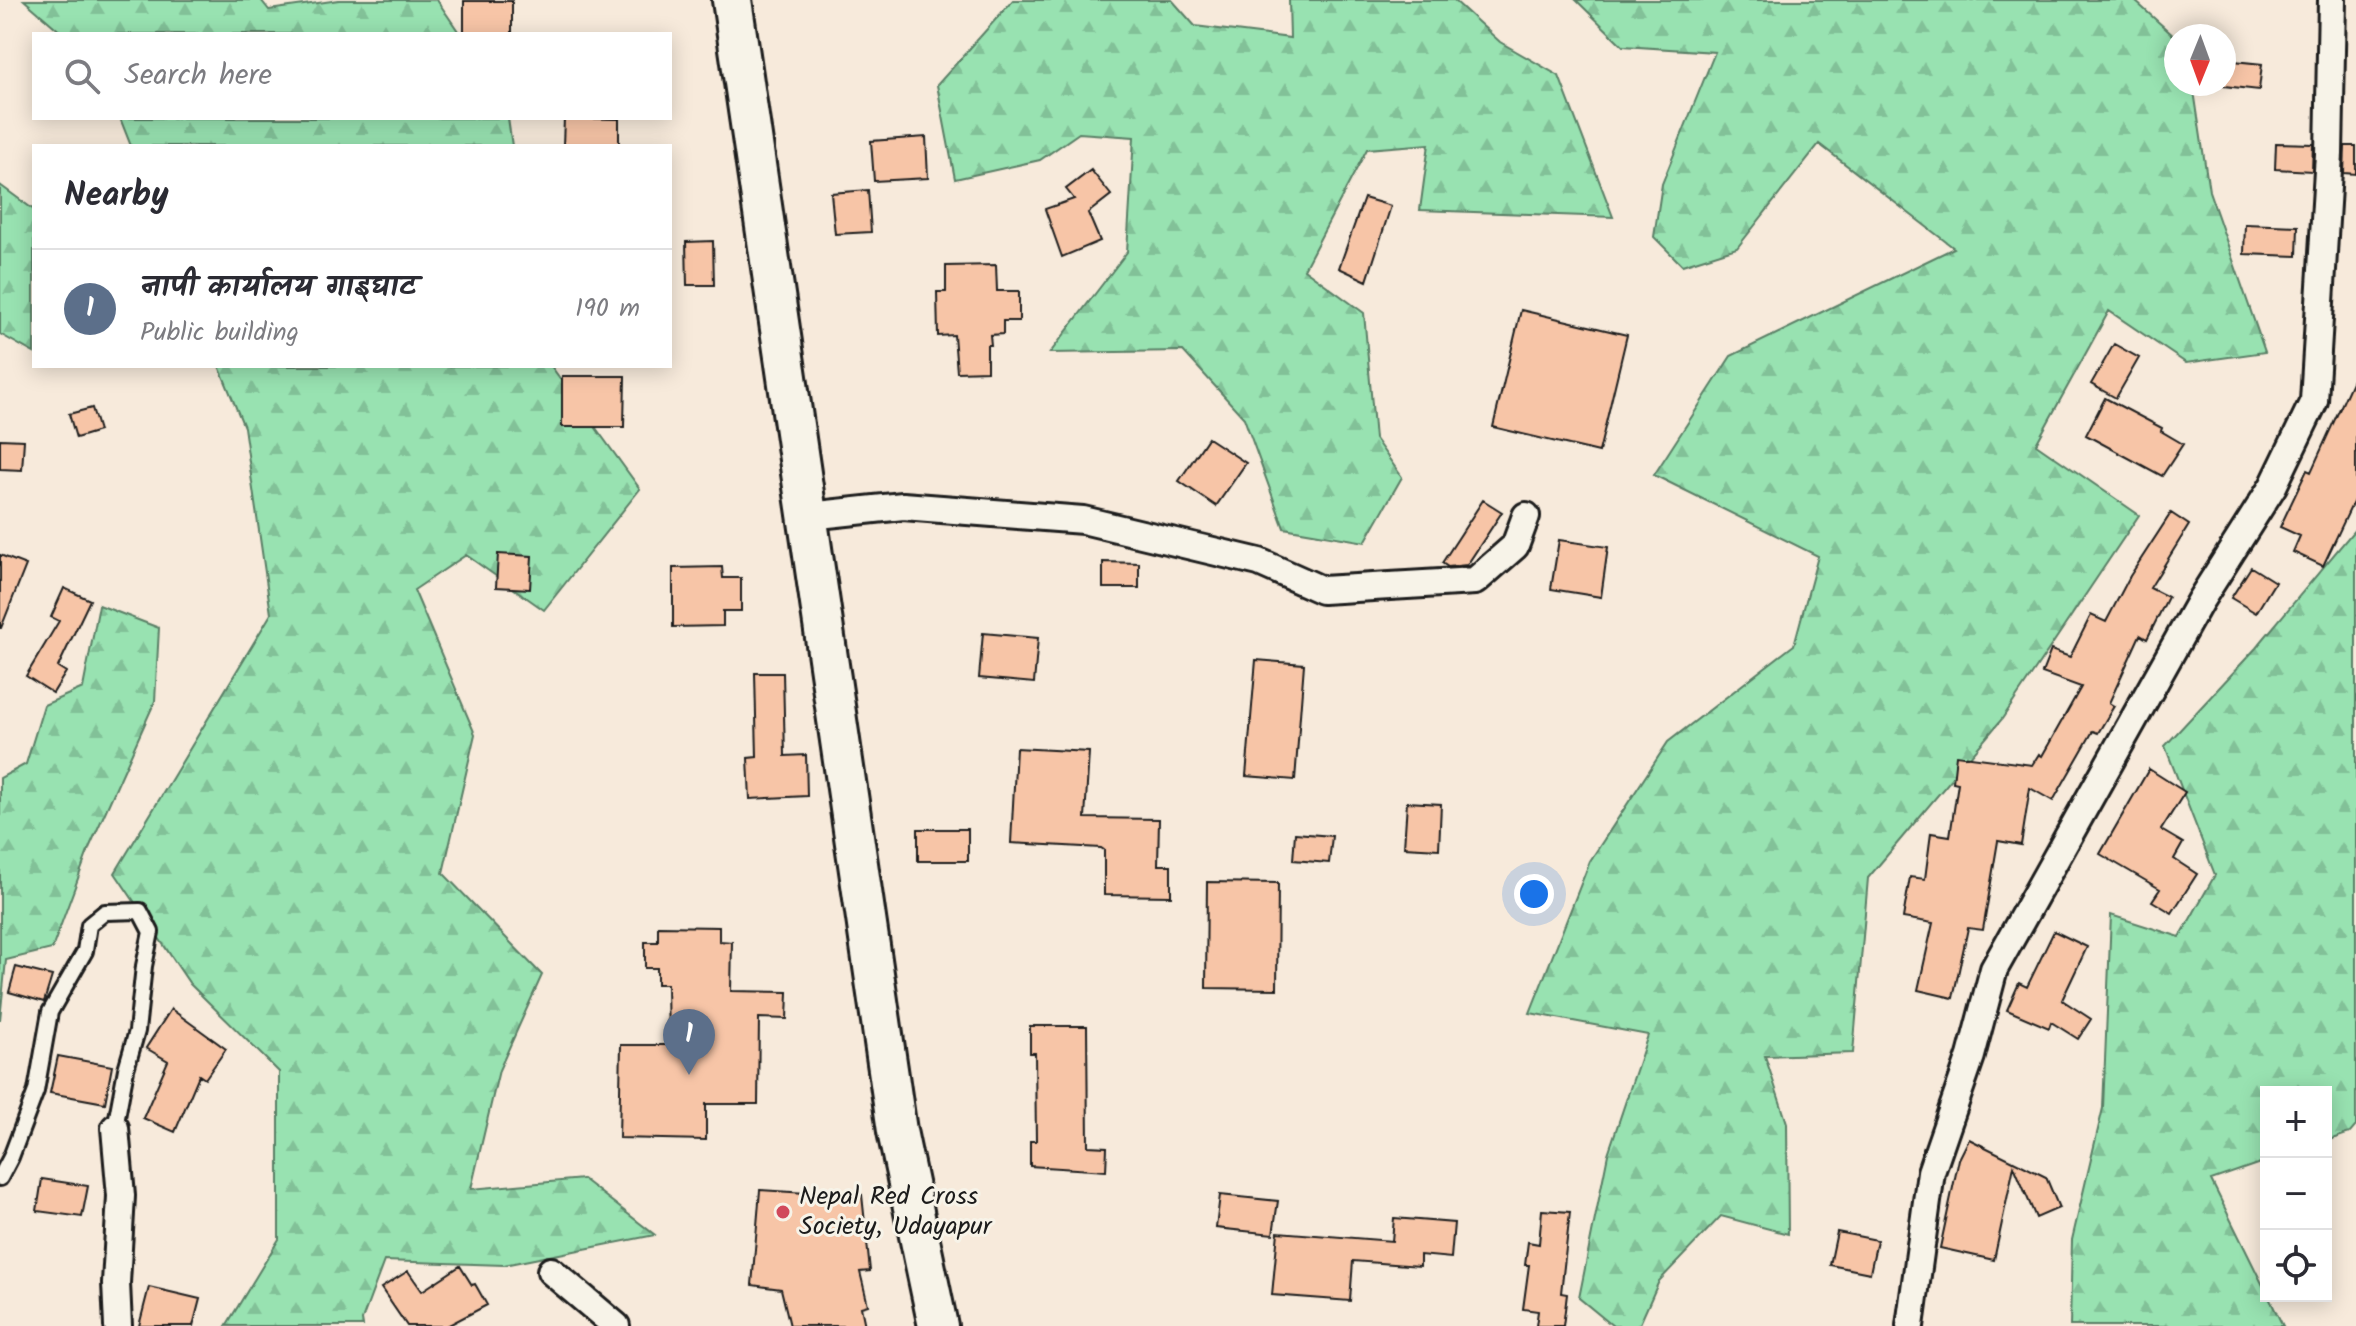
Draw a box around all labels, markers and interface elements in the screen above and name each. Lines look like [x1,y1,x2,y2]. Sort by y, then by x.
north arrow [2164,24,2236,96]
search box [32,32,672,120]
text: Search here [124,52,272,100]
icon: search [60,54,104,98]
text: Nearby [64,169,169,223]
text: नापी कार्यालय गाइघाट [140,264,417,312]
text: 1 [86,288,94,330]
text: 190 m [575,288,640,330]
text: Public building [140,312,299,354]
your location [1514,874,1554,914]
pin: 1 [663,1009,715,1075]
map controls [2260,1086,2332,1302]
button: + [2260,1086,2332,1158]
button: − [2260,1158,2332,1230]
place label: Nepal Red Cross Society, Udayapur [799,1176,993,1248]
marker: Nepal Red Cross Society, Udayapur [774,1203,792,1221]
button: locate [2260,1230,2332,1302]

